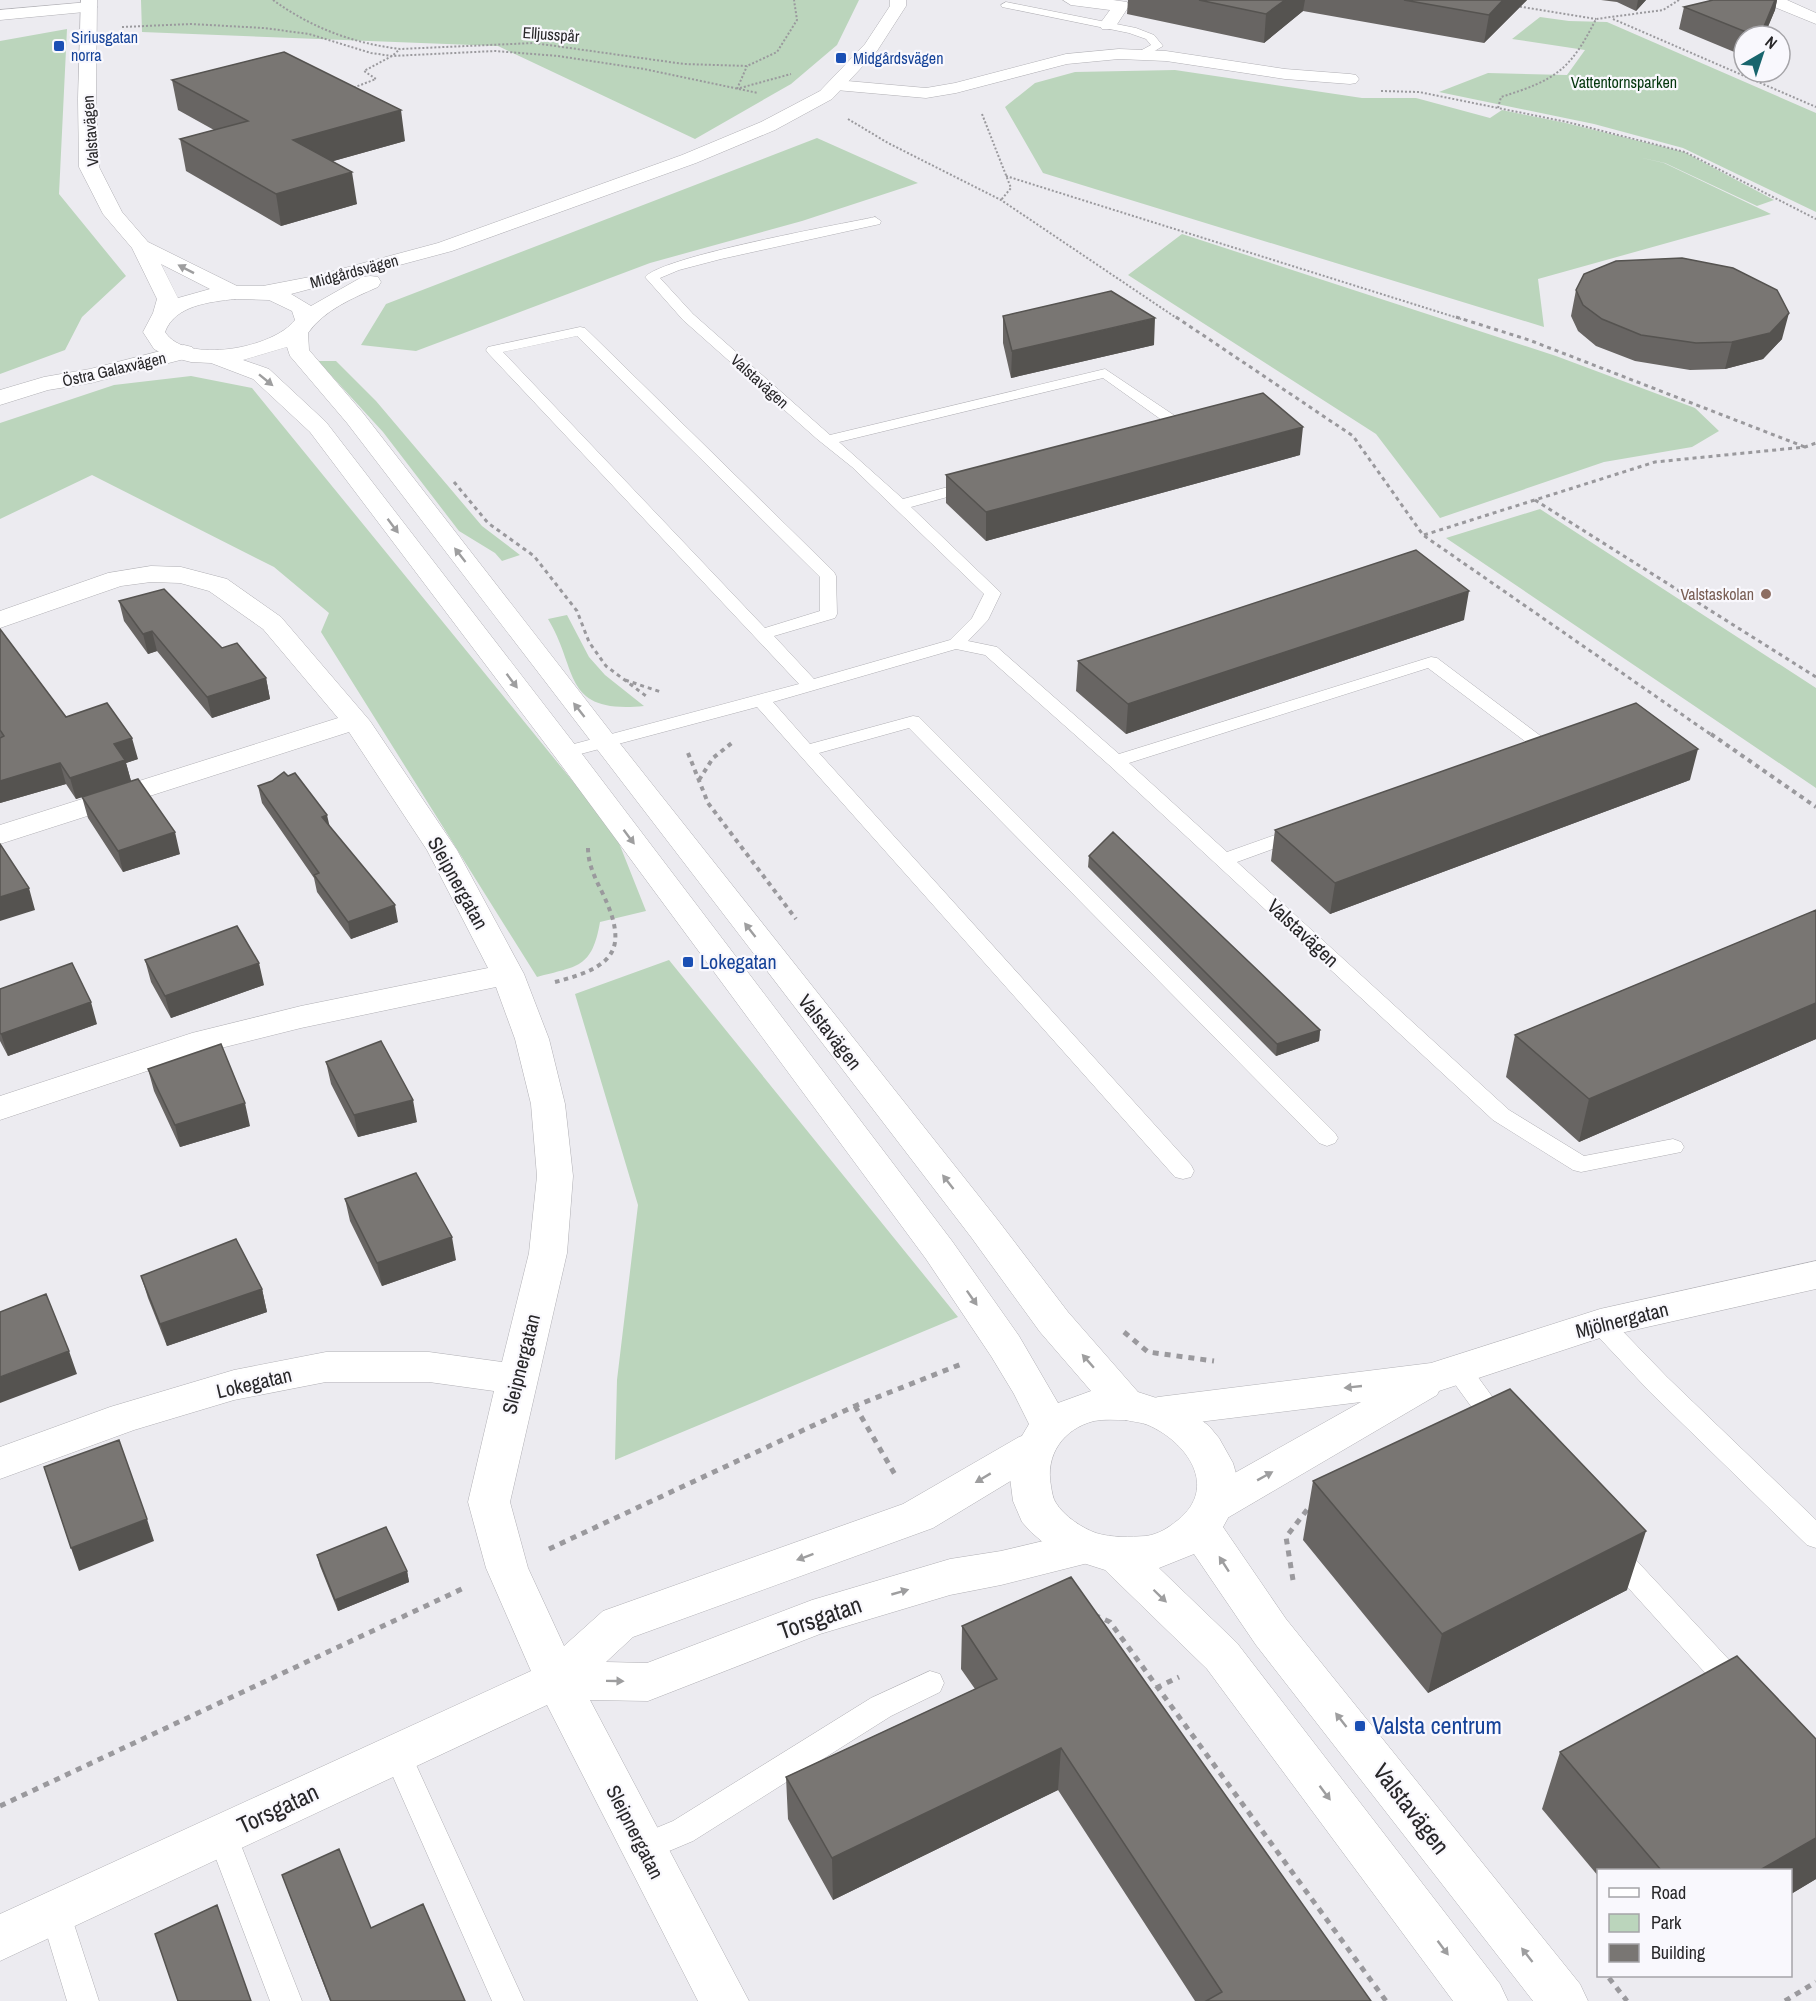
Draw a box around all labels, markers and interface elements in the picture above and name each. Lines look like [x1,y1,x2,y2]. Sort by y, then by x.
street label: Elljusspår [522,21,581,47]
north arrow [1732,24,1792,84]
place label: Siriusgatan norra [71,26,138,66]
text: N [1761,31,1782,54]
marker: Siriusgatan norra [52,39,66,53]
place label: Midgårdsvägen [853,47,943,69]
marker: Midgårdsvägen [834,51,848,65]
park label: Vattentornsparken [1571,71,1677,93]
street label: Valstavägen [77,95,103,167]
street label: Midgårdsvägen [307,249,401,293]
one-way arrow [178,264,195,274]
street label: Östra Galaxvägen [60,346,168,392]
street label: Valstavägen [726,349,794,413]
one-way arrow [258,373,274,386]
one-way arrow [387,518,400,534]
one-way arrow [453,547,466,563]
place label: Valstaskolan [1681,583,1754,605]
marker: Valstaskolan [1759,587,1773,601]
one-way arrow [505,673,518,689]
one-way arrow [573,702,585,717]
one-way arrow [623,828,635,844]
street label: Sleipnergatan [422,832,495,934]
street label: Valstavägen [1262,892,1345,973]
one-way arrow [745,922,757,937]
place label: Lokegatan [700,948,777,975]
marker: Lokegatan [681,955,695,969]
street label: Valstavägen [792,988,868,1075]
one-way arrow [943,1175,955,1190]
one-way arrow [966,1290,978,1306]
street label: Mjölnergatan [1573,1295,1671,1344]
street label: Sleipnergatan [495,1311,546,1417]
one-way arrow [1081,1353,1094,1369]
street label: Lokegatan [214,1361,294,1404]
one-way arrow [1343,1382,1362,1392]
one-way arrow [1257,1471,1274,1481]
one-way arrow [974,1473,991,1483]
one-way arrow [796,1552,814,1562]
one-way arrow [1218,1556,1229,1572]
one-way arrow [891,1587,909,1596]
street label: Torsgatan [774,1588,866,1646]
one-way arrow [1152,1589,1167,1603]
one-way arrow [606,1676,625,1686]
place label: Valsta centrum [1372,1709,1502,1741]
one-way arrow [1334,1712,1347,1728]
marker: Valsta centrum [1353,1719,1367,1733]
street label: Valstavägen [1366,1756,1457,1860]
street label: Torsgatan [232,1775,324,1841]
street label: Sleipnergatan [600,1780,671,1883]
one-way arrow [1319,1785,1332,1801]
legend [1597,1869,1792,1977]
text: Road [1651,1880,1686,1905]
text: Park [1651,1910,1682,1935]
text: Building [1651,1940,1706,1965]
one-way arrow [1437,1941,1449,1956]
one-way arrow [1520,1947,1533,1963]

